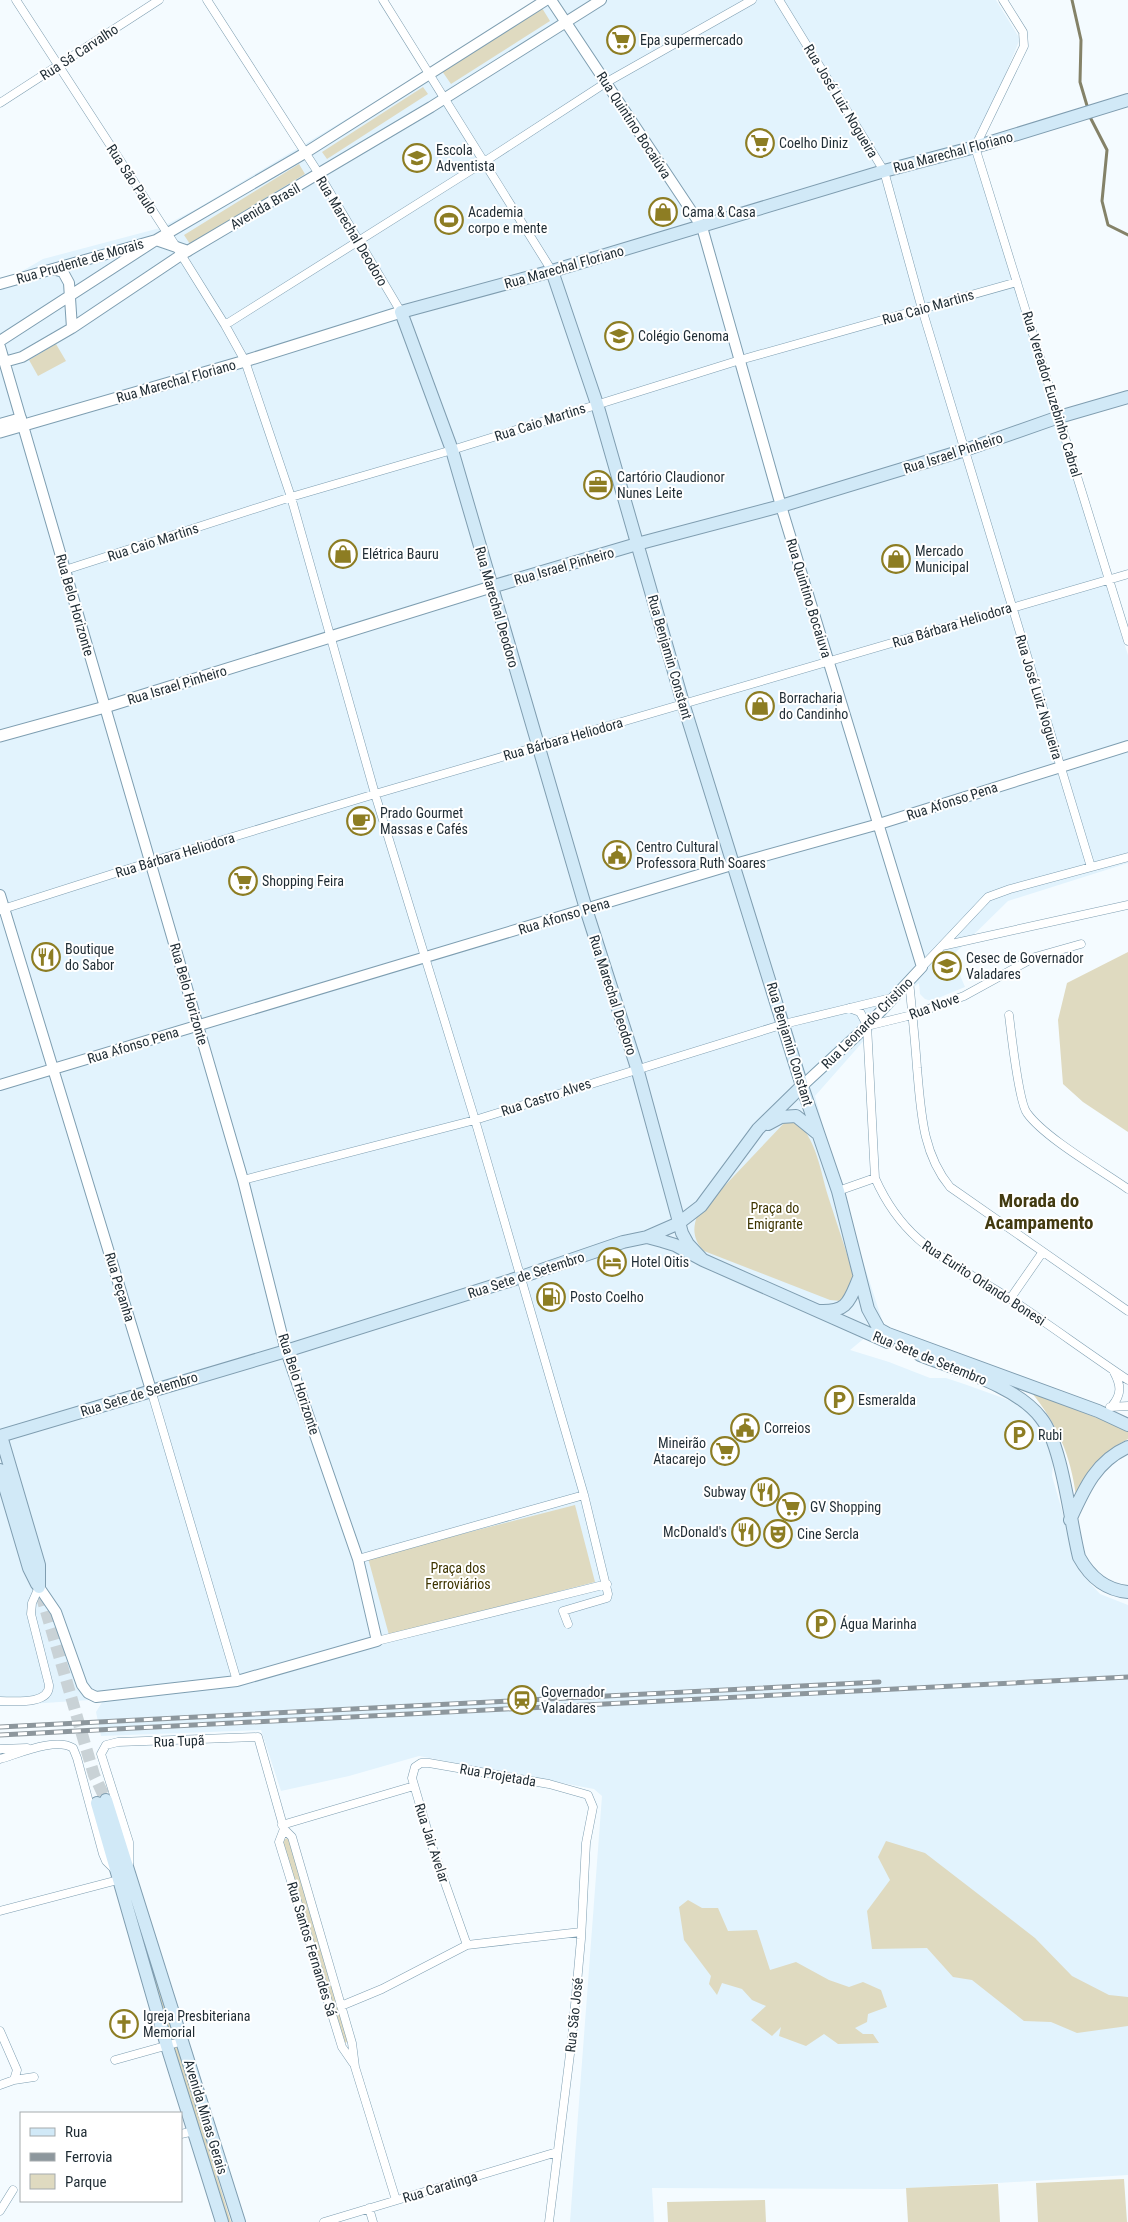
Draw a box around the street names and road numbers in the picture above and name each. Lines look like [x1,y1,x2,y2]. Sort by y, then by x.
street label: Rua Sá Carvalho [37,21,121,83]
street label: Rua José Luiz Nogueira [801,41,881,161]
street label: Rua Quintino Bocaiúva [593,69,675,181]
street label: Rua Marechal Floriano [891,128,1015,176]
street label: Rua São Paulo [104,141,160,217]
street label: Rua Marechal Deodoro [313,173,391,289]
street label: Avenida Brasil [227,180,303,232]
street label: Rua Prudente de Morais [14,235,146,287]
street label: Rua Marechal Floriano [502,242,626,292]
street label: Rua Caio Martins [880,286,976,328]
street label: Rua Vereador Euzebinho Cabral [1019,309,1085,479]
street label: Rua Marechal Floriano [114,356,238,406]
street label: Rua Caio Martins [493,400,587,444]
street label: Rua Israel Pinheiro [901,429,1005,477]
street label: Rua Caio Martins [106,520,200,564]
street label: Rua Quintino Bocaiuva [783,536,835,660]
street label: Rua Israel Pinheiro [512,544,616,588]
street label: Rua Marechal Deodoro [472,545,522,669]
street label: Rua Belo Horizonte [53,552,97,658]
street label: Rua Benjamin Constant [645,593,695,721]
street label: Rua Bárbara Heliodora [891,599,1013,651]
street label: Rua José Luiz Nogueira [1012,633,1066,761]
street label: Rua Israel Pinheiro [125,662,229,708]
street label: Rua Bárbara Heliodora [501,714,625,764]
street label: Rua Afonso Pena [904,779,1000,823]
street label: Rua Bárbara Heliodora [114,829,236,881]
street label: Rua Afonso Pena [516,894,612,938]
street label: Rua Marechal Deodoro [586,933,640,1057]
street label: Rua Belo Horizonte [167,941,211,1047]
street label: Rua Leonardo Cristino [818,974,916,1072]
street label: Rua Benjamin Constant [764,980,816,1108]
street label: Rua Nove [907,989,962,1022]
street label: Rua Afonso Pena [85,1023,181,1067]
street label: Rua Castro Alves [499,1075,593,1119]
street label: Rua Eurito Orlando Bonesi [919,1237,1049,1329]
street label: Rua Sete de Setembro [466,1249,586,1301]
street label: Rua Peçanha [102,1250,138,1324]
street label: Rua Sete de Setembro [871,1328,989,1388]
street label: Rua Belo Horizonte [275,1331,323,1437]
street label: Rua Sete de Setembro [78,1369,200,1419]
street label: Rua Tupã [153,1732,205,1750]
street label: Rua Projetada [459,1760,537,1790]
street label: Rua Jair Avelar [412,1801,452,1885]
street label: Rua Santos Fernandes Sá [284,1880,340,2018]
street label: Rua São José [562,1976,586,2053]
street label: Avenida Minas Gerais [181,2058,231,2176]
street label: Rua Caratinga [401,2168,479,2206]

